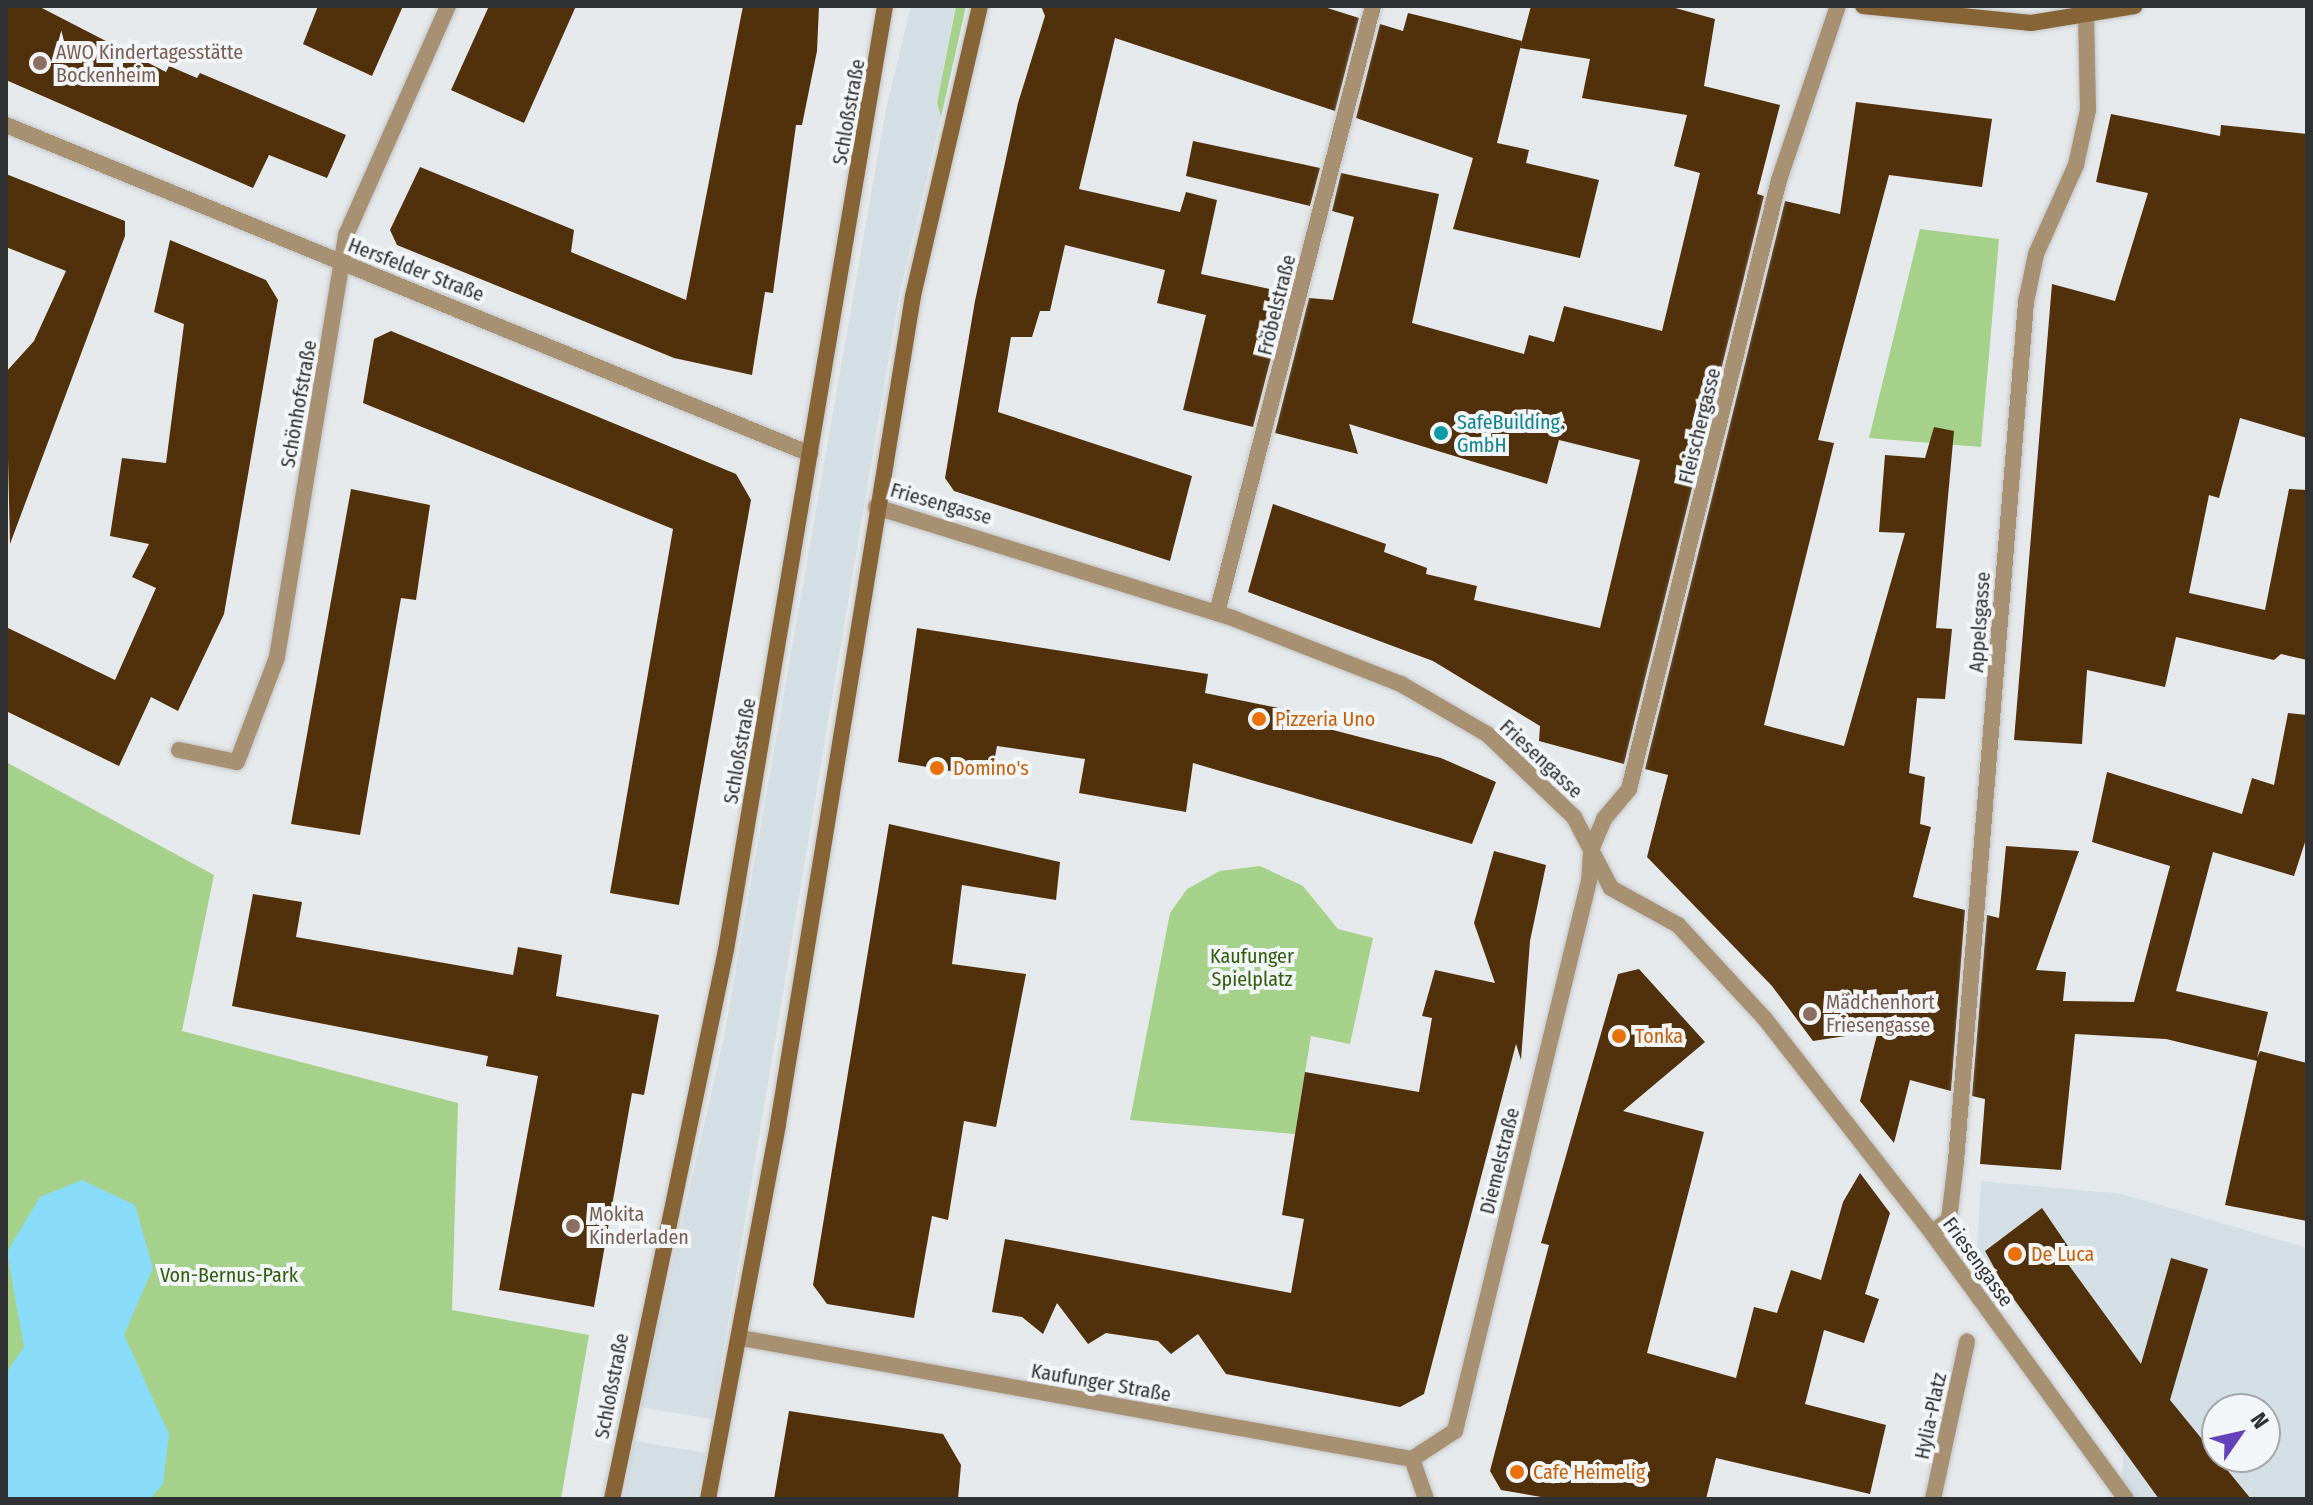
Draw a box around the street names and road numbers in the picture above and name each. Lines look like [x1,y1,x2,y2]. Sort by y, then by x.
street label: Schloßstraße [828,57,870,167]
street label: Hersfelder Straße [345,233,487,307]
street label: Fröbelstraße [1253,252,1301,358]
street label: Schönhofstraße [276,338,322,470]
street label: Fleischergasse [1674,366,1726,486]
street label: Friesengasse [888,478,994,530]
street label: Appelsgasse [1965,571,1995,673]
street label: Schloßstraße [719,696,761,806]
street label: Friesengasse [1495,715,1587,803]
street label: Diemelstraße [1475,1105,1525,1217]
street label: Friesengasse [1938,1213,2018,1311]
street label: Schloßstraße [590,1331,634,1441]
street label: Kaufunger Straße [1029,1359,1173,1407]
street label: Hylia-Platz [1910,1370,1952,1462]

